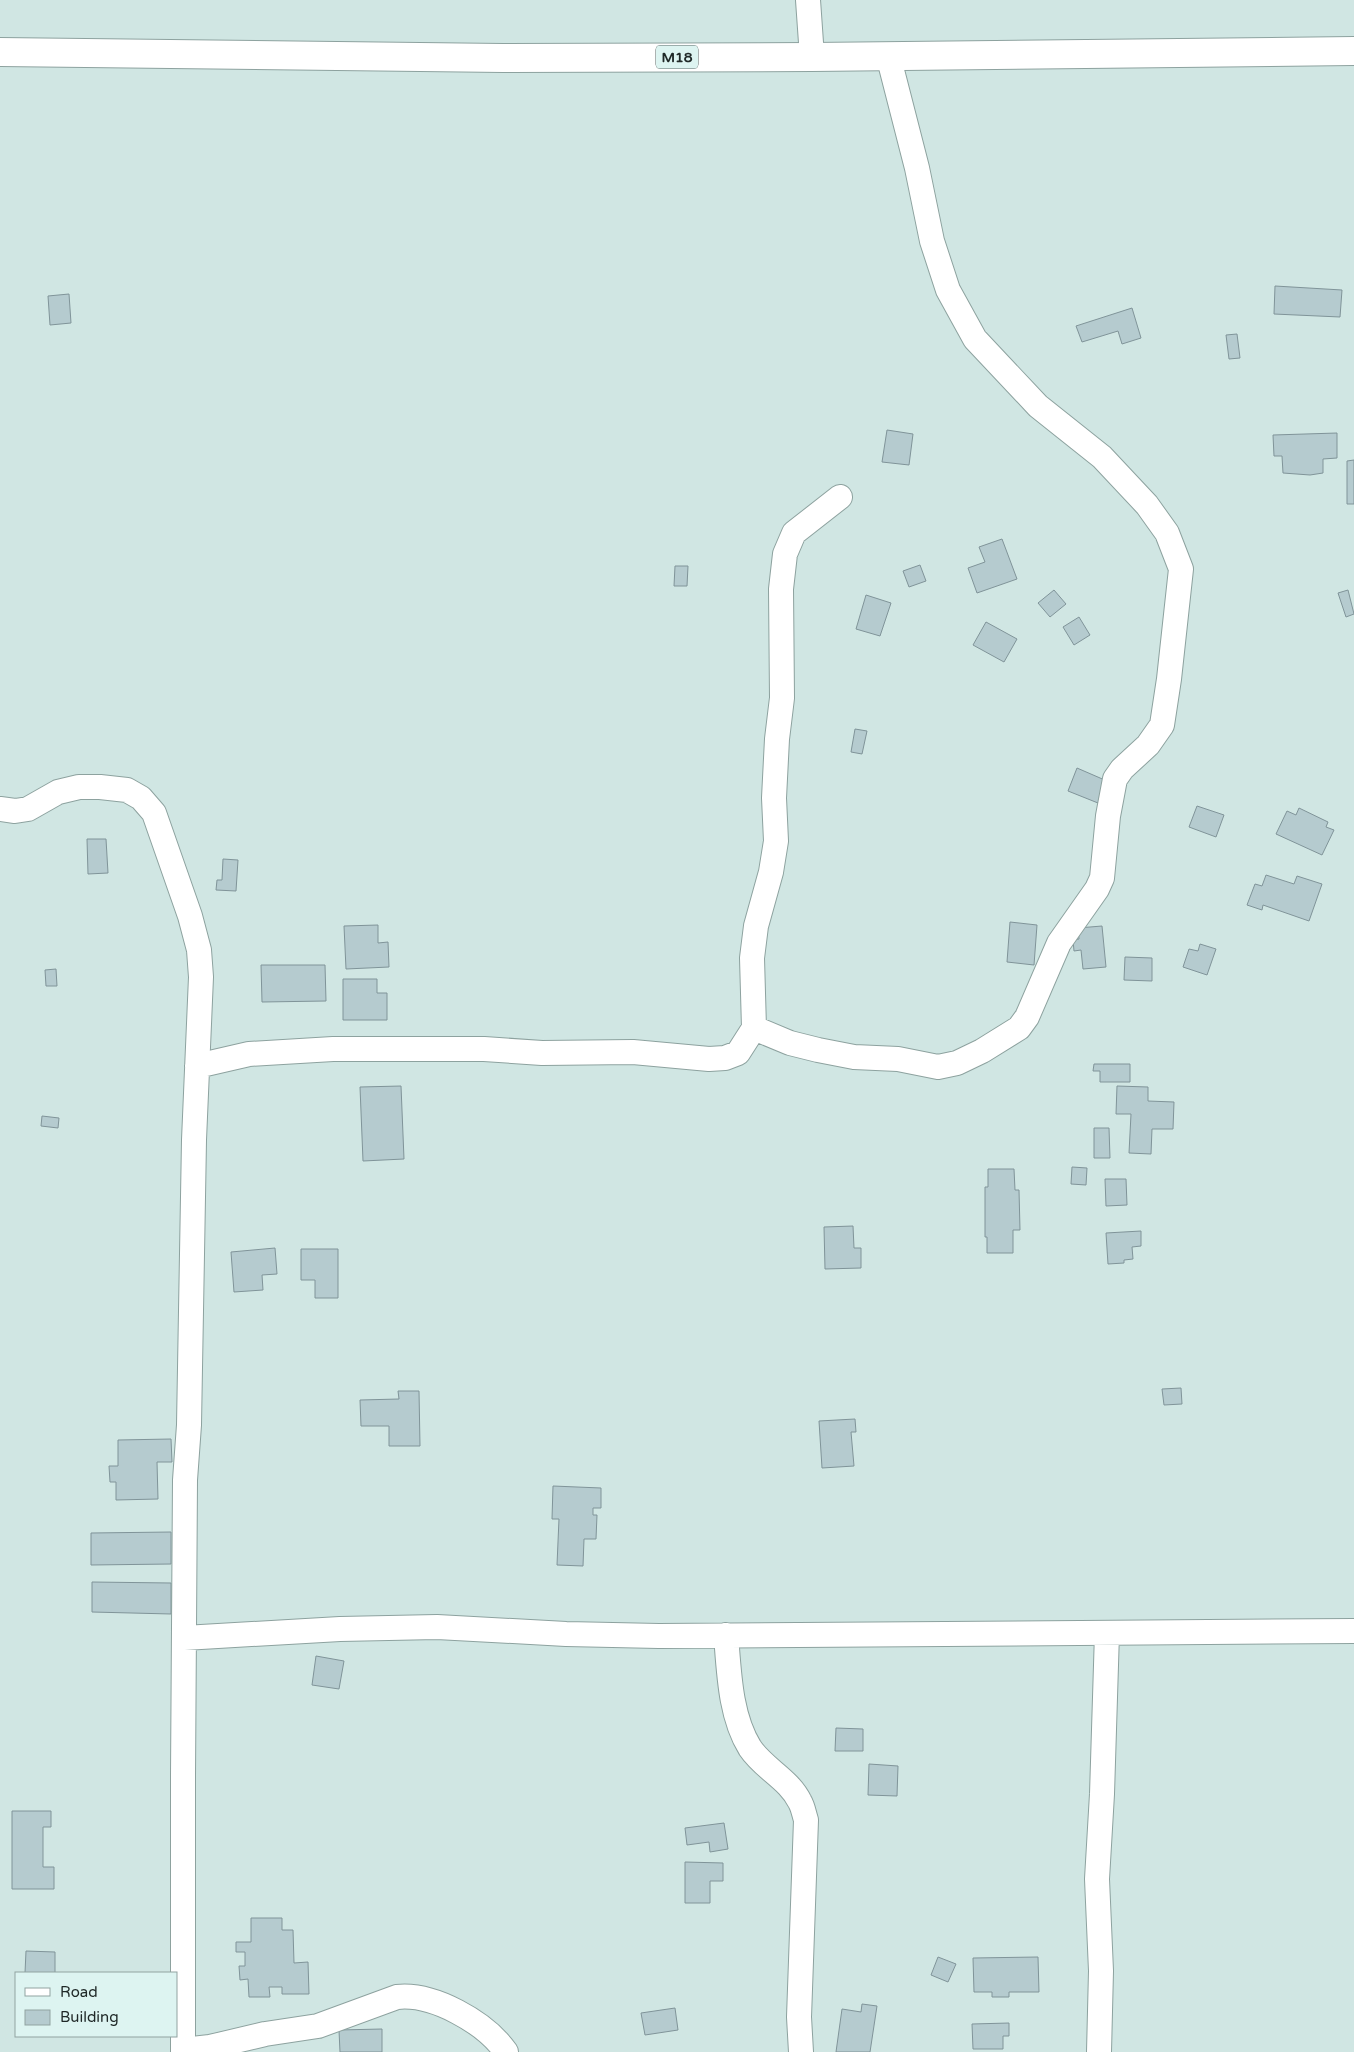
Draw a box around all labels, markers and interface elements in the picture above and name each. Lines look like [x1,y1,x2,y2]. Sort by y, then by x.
road number: M18 [656,46,698,68]
legend [15,1972,178,2037]
text: Road [60,1983,98,2001]
text: Building [60,2008,119,2026]

